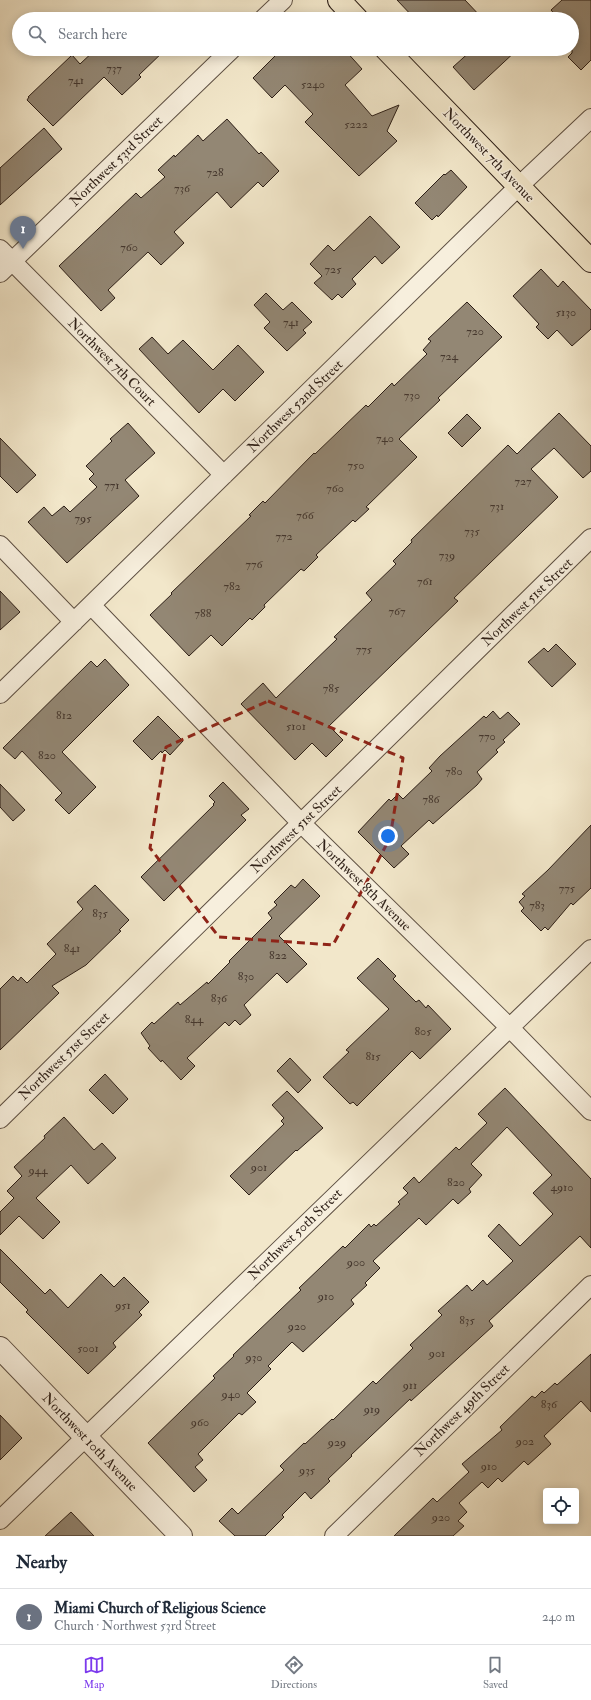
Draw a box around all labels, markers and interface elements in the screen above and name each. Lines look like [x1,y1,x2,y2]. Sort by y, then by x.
search box [12,12,579,56]
icon: search [26,23,48,45]
text: Search here [58,25,127,44]
house number: 737 [106,61,122,76]
house number: 741 [68,73,84,88]
house number: 5240 [301,77,325,92]
street label: Northwest 7th Avenue [440,104,538,206]
street label: Northwest 53rd Street [66,112,166,210]
house number: 5222 [344,117,368,132]
house number: 728 [206,165,224,180]
house number: 736 [174,181,191,196]
pin: 1 [10,216,36,249]
house number: 760 [120,240,138,255]
house number: 725 [325,262,342,277]
house number: 5130 [556,305,576,320]
street label: Northwest 7th Court [64,314,160,410]
house number: 741 [283,315,299,330]
house number: 720 [466,324,484,339]
house number: 724 [440,349,459,364]
street label: Northwest 52nd Street [244,356,347,456]
house number: 730 [404,388,420,403]
house number: 740 [376,431,394,446]
house number: 750 [348,458,364,473]
house number: 727 [514,474,532,489]
house number: 771 [104,478,120,493]
house number: 760 [326,481,344,496]
house number: 731 [490,499,504,514]
house number: 766 [296,508,315,523]
house number: 795 [75,511,92,526]
house number: 735 [464,524,480,539]
house number: 772 [275,529,293,544]
house number: 739 [439,548,455,563]
street label: Northwest 51st Street [478,554,576,650]
house number: 776 [245,557,263,572]
house number: 761 [417,574,433,589]
house number: 782 [223,579,241,594]
house number: 767 [388,604,406,619]
house number: 788 [195,606,212,621]
house number: 775 [356,642,373,657]
house number: 785 [323,681,340,696]
house number: 812 [56,708,72,723]
house number: 5101 [286,719,306,734]
house number: 770 [478,729,496,744]
house number: 820 [38,748,56,763]
house number: 780 [445,764,463,779]
street label: Northwest 51st Street [247,781,345,877]
house number: 786 [422,792,441,807]
your location [378,826,398,846]
street label: Northwest 8th Avenue [313,836,415,934]
house number: 775 [559,881,576,896]
house number: 783 [529,898,545,913]
house number: 835 [92,906,108,921]
house number: 841 [64,941,80,956]
house number: 822 [269,948,287,963]
house number: 830 [238,969,254,984]
house number: 836 [211,991,228,1006]
street label: Northwest 51st Street [15,1008,113,1104]
house number: 844 [185,1012,204,1027]
house number: 805 [414,1024,432,1039]
house number: 815 [365,1049,381,1064]
house number: 901 [250,1160,267,1175]
house number: 944 [27,1163,48,1178]
house number: 820 [447,1175,465,1190]
house number: 4910 [551,1180,573,1195]
street label: Northwest 50th Street [244,1184,346,1283]
house number: 900 [346,1255,365,1270]
house number: 910 [317,1289,334,1304]
house number: 951 [114,1298,131,1313]
house number: 835 [459,1313,475,1328]
house number: 920 [287,1319,306,1334]
house number: 5001 [77,1341,99,1356]
house number: 901 [428,1346,445,1361]
house number: 930 [245,1350,262,1365]
street label: Northwest 49th Street [411,1360,513,1460]
house number: 911 [402,1378,417,1393]
house number: 940 [221,1387,240,1402]
street label: Northwest 10th Avenue [39,1389,141,1495]
house number: 836 [541,1397,558,1412]
house number: 919 [363,1402,380,1417]
house number: 960 [190,1415,209,1430]
house number: 902 [515,1434,534,1449]
house number: 929 [327,1435,346,1450]
house number: 910 [480,1459,497,1474]
house number: 935 [298,1463,316,1478]
map controls [543,1488,579,1524]
button: locate [543,1488,579,1524]
house number: 920 [431,1510,450,1525]
text: Nearby [16,1552,67,1573]
text: Miami Church of Religious Science [54,1599,266,1618]
text: 1 [27,1609,31,1625]
text: 240 m [542,1609,575,1625]
text: Church · Northwest 53rd Street [54,1618,216,1634]
tab: Map [83,1654,105,1691]
tab: Directions [271,1654,317,1691]
tab: Saved [483,1654,508,1691]

